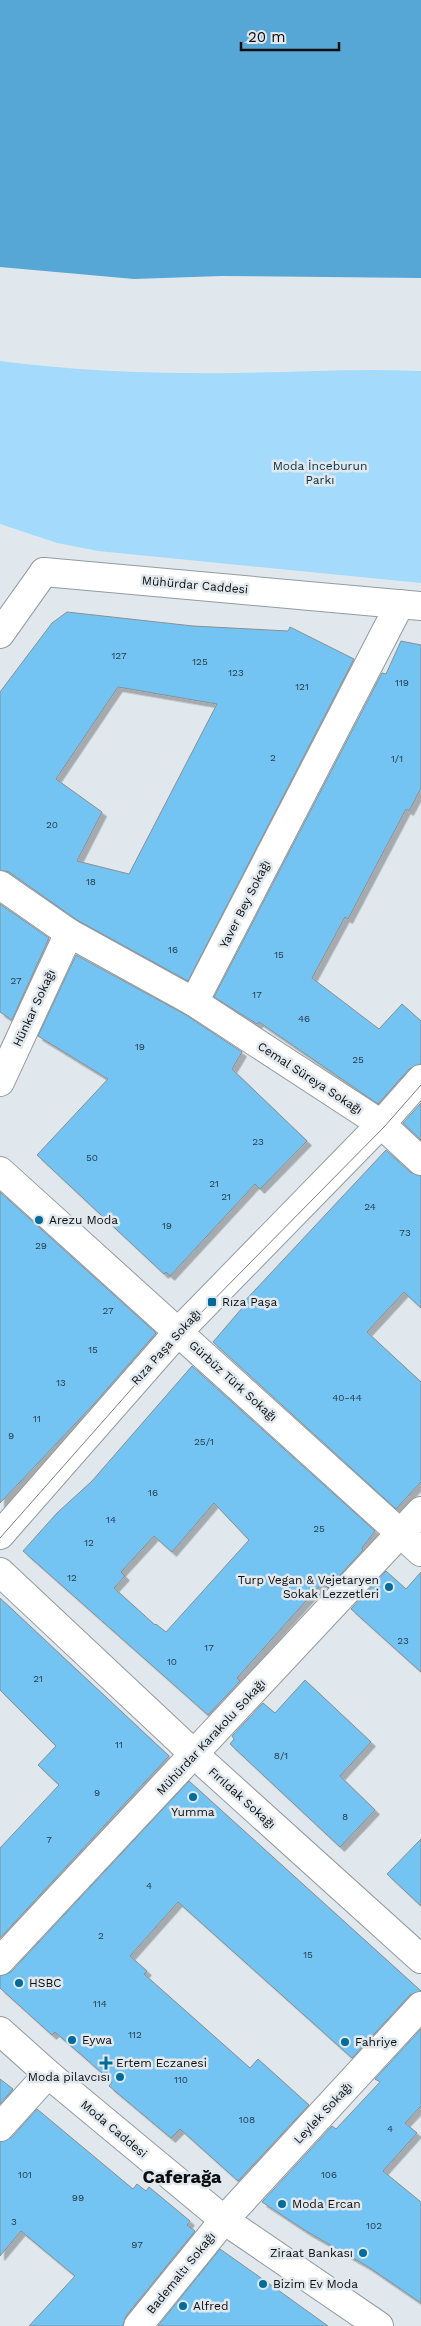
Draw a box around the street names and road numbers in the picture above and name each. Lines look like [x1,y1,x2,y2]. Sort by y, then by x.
street label: Mühürdar Caddesi [141,573,249,597]
street label: Yaver Bey Sokağı [217,858,273,950]
street label: Hünkar Sokağı [10,967,58,1049]
street label: Cemal Süreya Sokağı [255,1039,365,1117]
street label: Rıza Paşa Sokağı [128,1306,204,1388]
street label: Gürbüz Türk Sokağı [186,1338,280,1424]
street label: Mühürdar Karakolu Sokağı [154,1676,268,1798]
street label: Fırıldak Sokağı [206,1764,278,1832]
street label: Leylek Sokağı [291,2079,355,2147]
street label: Moda Caddesi [78,2097,150,2161]
street label: Bademaltı Sokağı [144,2229,218,2317]

